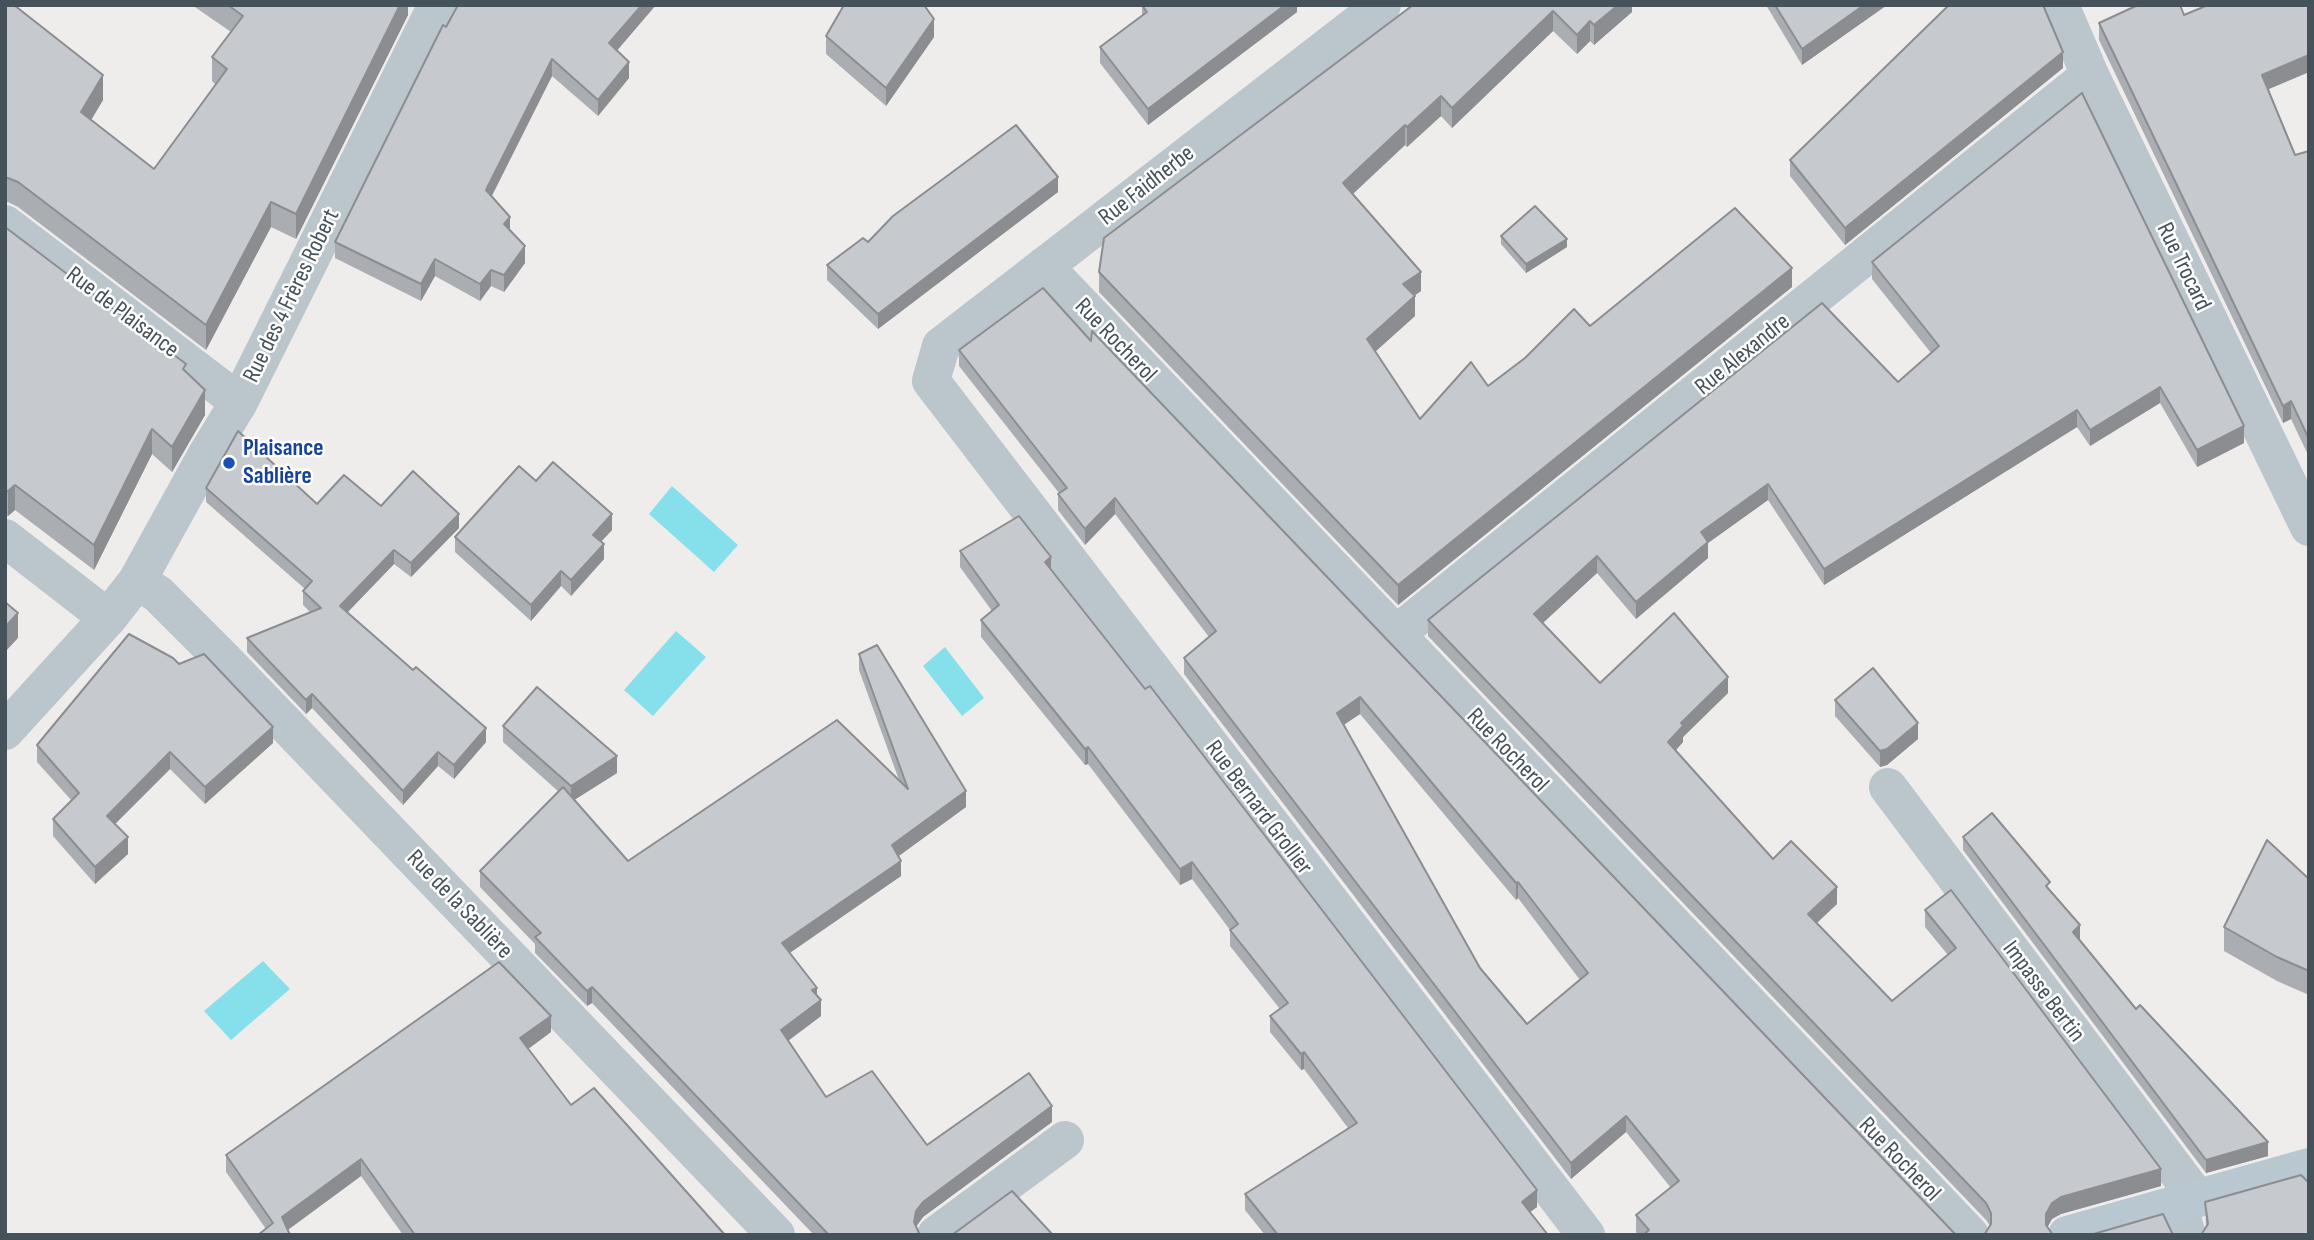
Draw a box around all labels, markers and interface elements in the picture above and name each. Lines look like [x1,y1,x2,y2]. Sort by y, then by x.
street label: Rue Faidherbe [1093,140,1201,232]
street label: Rue des 4 Frères Robert [238,205,346,387]
street label: Rue Trocard [2149,218,2217,316]
street label: Rue de Plaisance [60,261,184,365]
street label: Rue Rocherol [1068,293,1162,389]
street label: Rue Alexandre [1690,308,1796,402]
place label: Plaisance Sablière [243,435,323,491]
marker: Plaisance Sablière [221,455,237,471]
street label: Rue Rocherol [1460,703,1554,799]
street label: Rue Bernard Grollier [1198,735,1318,881]
street label: Rue de la Sablière [400,845,518,965]
street label: Impasse Bertin [1996,936,2090,1048]
street label: Rue Rocherol [1852,1112,1946,1208]

